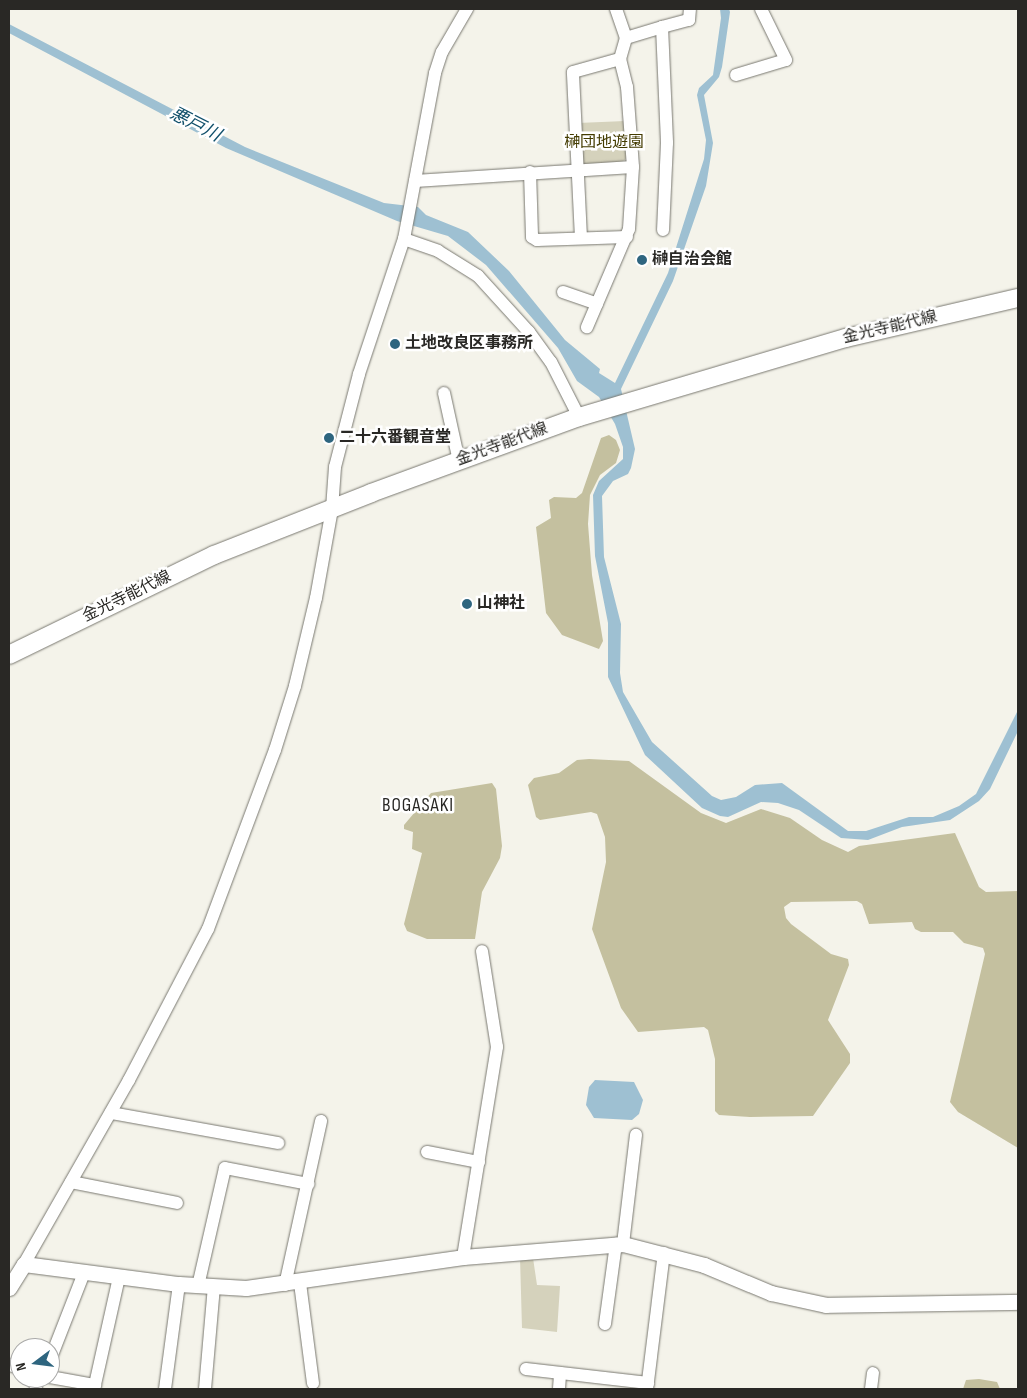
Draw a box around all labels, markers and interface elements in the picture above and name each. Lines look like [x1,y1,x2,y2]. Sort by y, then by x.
water label: 悪戸川 [166,103,224,147]
park label: 榊団地遊園 [564,133,644,153]
place label: 榊自治会館 [652,250,732,270]
marker: 榊自治会館 [636,254,648,266]
street label: 金光寺能代線 [841,308,939,348]
place label: 土地改良区事務所 [405,334,533,354]
marker: 土地改良区事務所 [389,338,401,350]
street label: 金光寺能代線 [454,420,550,470]
place label: 二十六番観音堂 [339,428,451,448]
marker: 二十六番観音堂 [323,432,335,444]
street label: 金光寺能代線 [80,567,174,627]
place label: 山神社 [477,594,525,614]
marker: 山神社 [461,598,473,610]
district label: BOGASAKI [381,795,455,817]
north arrow [10,1338,60,1388]
text: N [12,1361,30,1373]

